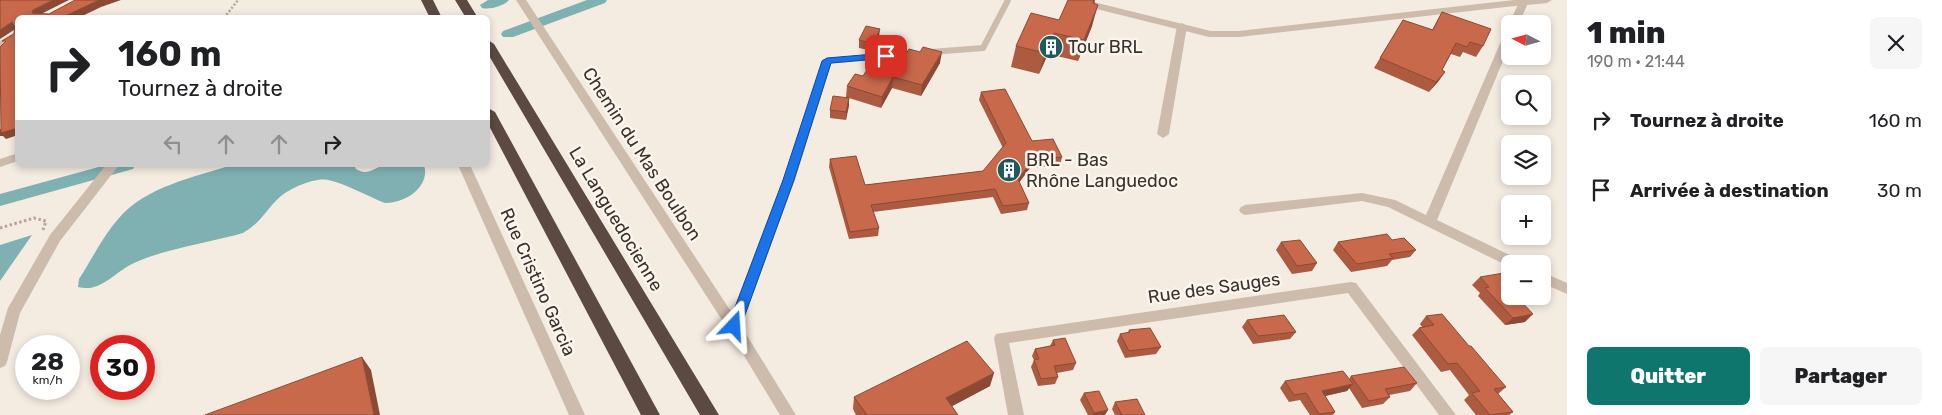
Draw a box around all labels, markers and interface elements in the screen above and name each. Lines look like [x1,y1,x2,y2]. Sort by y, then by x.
north arrow [1501,15,1551,65]
map controls [1501,15,1551,305]
text: 1 min [1587,15,1665,51]
button: close [1870,17,1922,69]
text: 160 m [118,33,222,75]
building icon: Tour BRL [1038,34,1064,60]
icon: right [35,35,100,100]
pin [865,35,907,77]
place label: Tour BRL [1068,36,1143,58]
icon: arrive [872,42,900,70]
text: 190 m · 21:44 [1587,52,1685,71]
street label: Chemin du Mas Boulbon [578,63,706,245]
text: Tournez à droite [118,75,283,102]
button: search [1501,75,1551,125]
icon: right [1587,106,1615,134]
text: Tournez à droite [1630,109,1784,132]
text: 160 m [1869,109,1922,132]
icon: left [159,130,187,158]
icon: ahead [212,130,240,158]
icon: ahead [265,130,293,158]
icon: right [318,130,346,158]
button: layers [1501,135,1551,185]
street label: La Languedocienne [564,143,668,295]
place label: BRL - Bas Rhône Languedoc [1026,149,1178,192]
building icon: BRL - Bas Rhône Languedoc [996,157,1022,183]
icon: arrive [1587,176,1615,204]
text: Arrivée à destination [1630,179,1829,202]
text: 30 m [1877,179,1922,202]
button: + [1501,195,1551,245]
street label: Rue Cristino Garcia [495,205,581,359]
button: − [1501,255,1551,305]
street label: Rue des Sauges [1146,268,1282,308]
position arrow [707,299,759,351]
speed limit sign: 30 [90,335,155,400]
text: 28 [31,347,64,376]
button: Quitter [1587,347,1750,405]
button: Partager [1760,347,1922,405]
text: km/h [33,373,62,387]

